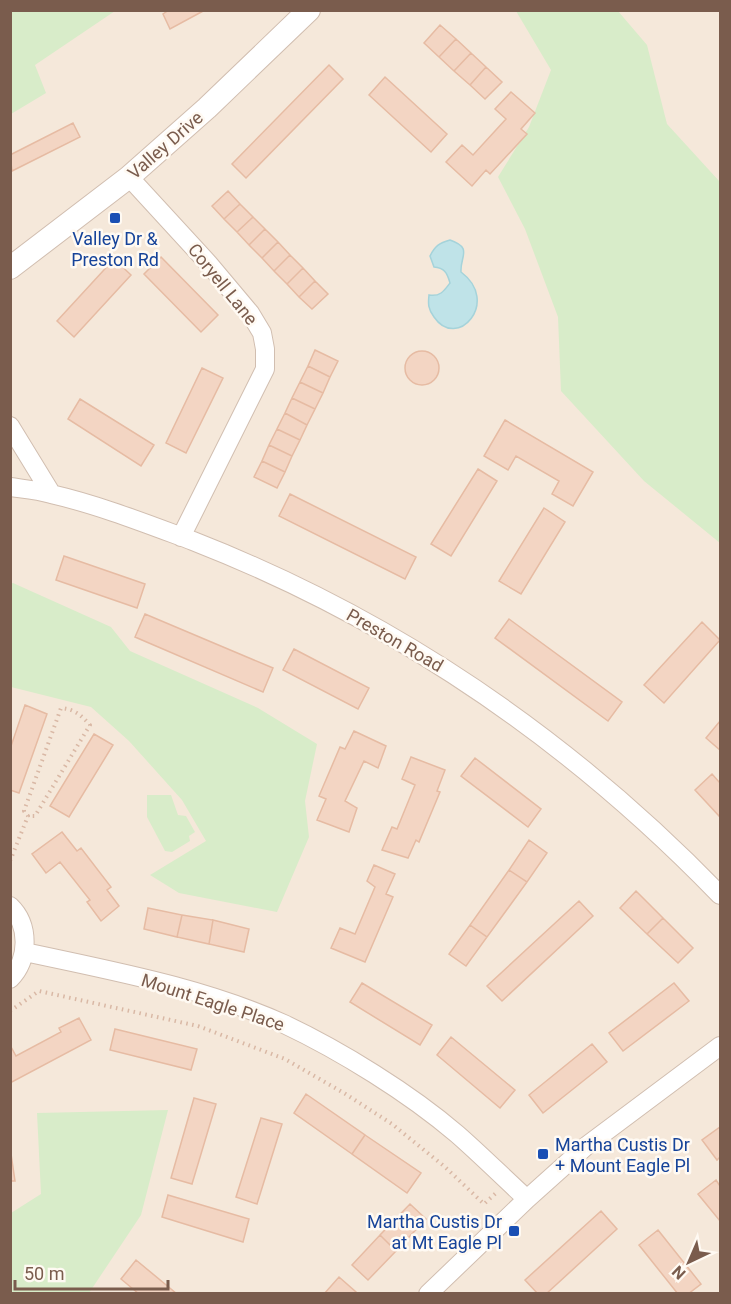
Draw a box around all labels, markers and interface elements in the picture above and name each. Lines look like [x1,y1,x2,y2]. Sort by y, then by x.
street label: Valley Drive [123,107,207,183]
marker: Valley Dr & Preston Rd [108,211,122,225]
place label: Valley Dr & Preston Rd [71,228,159,270]
street label: Coryell Lane [184,239,262,329]
street label: Preston Road [343,604,447,676]
street label: Mount Eagle Place [139,969,287,1035]
place label: Martha Custis Dr + Mount Eagle Pl [555,1134,690,1176]
marker: Martha Custis Dr + Mount Eagle Pl [536,1147,550,1161]
place label: Martha Custis Dr at Mt Eagle Pl [367,1211,502,1253]
marker: Martha Custis Dr at Mt Eagle Pl [507,1224,521,1238]
north arrow [659,1232,719,1292]
scale bar [15,1253,168,1291]
text: N [668,1262,690,1283]
text: 50 m [24,1263,64,1284]

